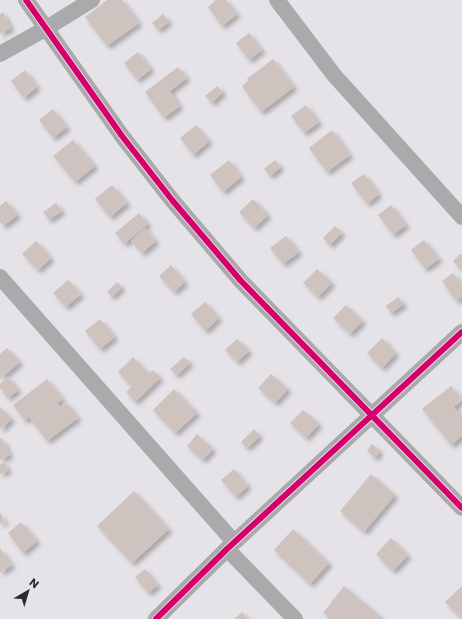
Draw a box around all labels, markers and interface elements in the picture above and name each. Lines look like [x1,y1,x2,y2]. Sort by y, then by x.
north arrow [8,571,48,611]
text: N [26,574,42,592]

